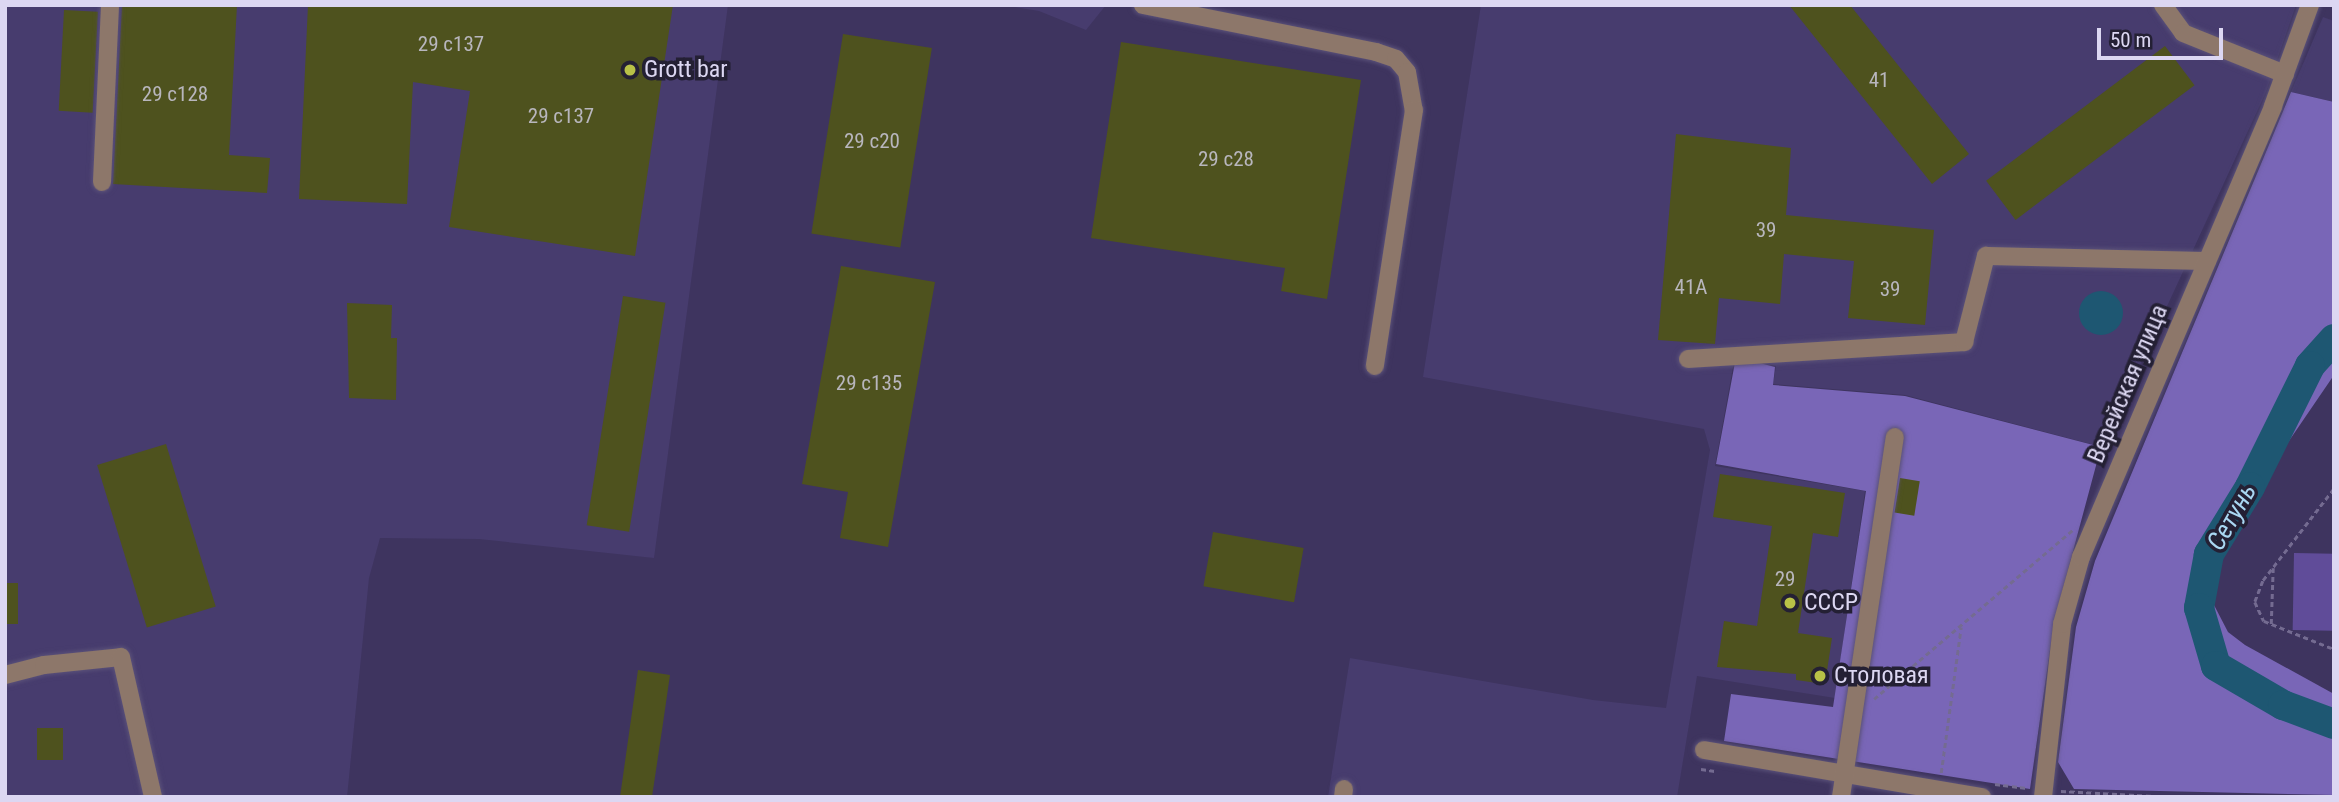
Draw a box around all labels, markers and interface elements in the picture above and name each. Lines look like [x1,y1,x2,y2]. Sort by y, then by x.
scale bar [2101,14,2227,58]
text: 50 m [2110,28,2151,52]
house number: 29 с137 [418,31,484,57]
place label: Grott bar [644,56,728,84]
marker: Grott bar [622,62,638,78]
house number: 41 [1869,67,1889,93]
house number: 29 с128 [142,81,208,107]
house number: 29 с137 [528,103,594,129]
house number: 29 с20 [844,128,900,154]
house number: 29 с28 [1198,146,1254,172]
house number: 39 [1756,217,1776,243]
house number: 41А [1675,274,1707,300]
house number: 39 [1880,276,1900,302]
street label: Верейская улица [2082,301,2174,467]
house number: 29 с135 [836,370,902,396]
water label: Сетунь [2200,478,2264,556]
house number: 29 [1775,566,1795,592]
place label: СССР [1804,589,1858,617]
marker: СССР [1782,595,1798,611]
place label: Столовая [1834,662,1929,690]
marker: Столовая [1812,668,1828,684]

